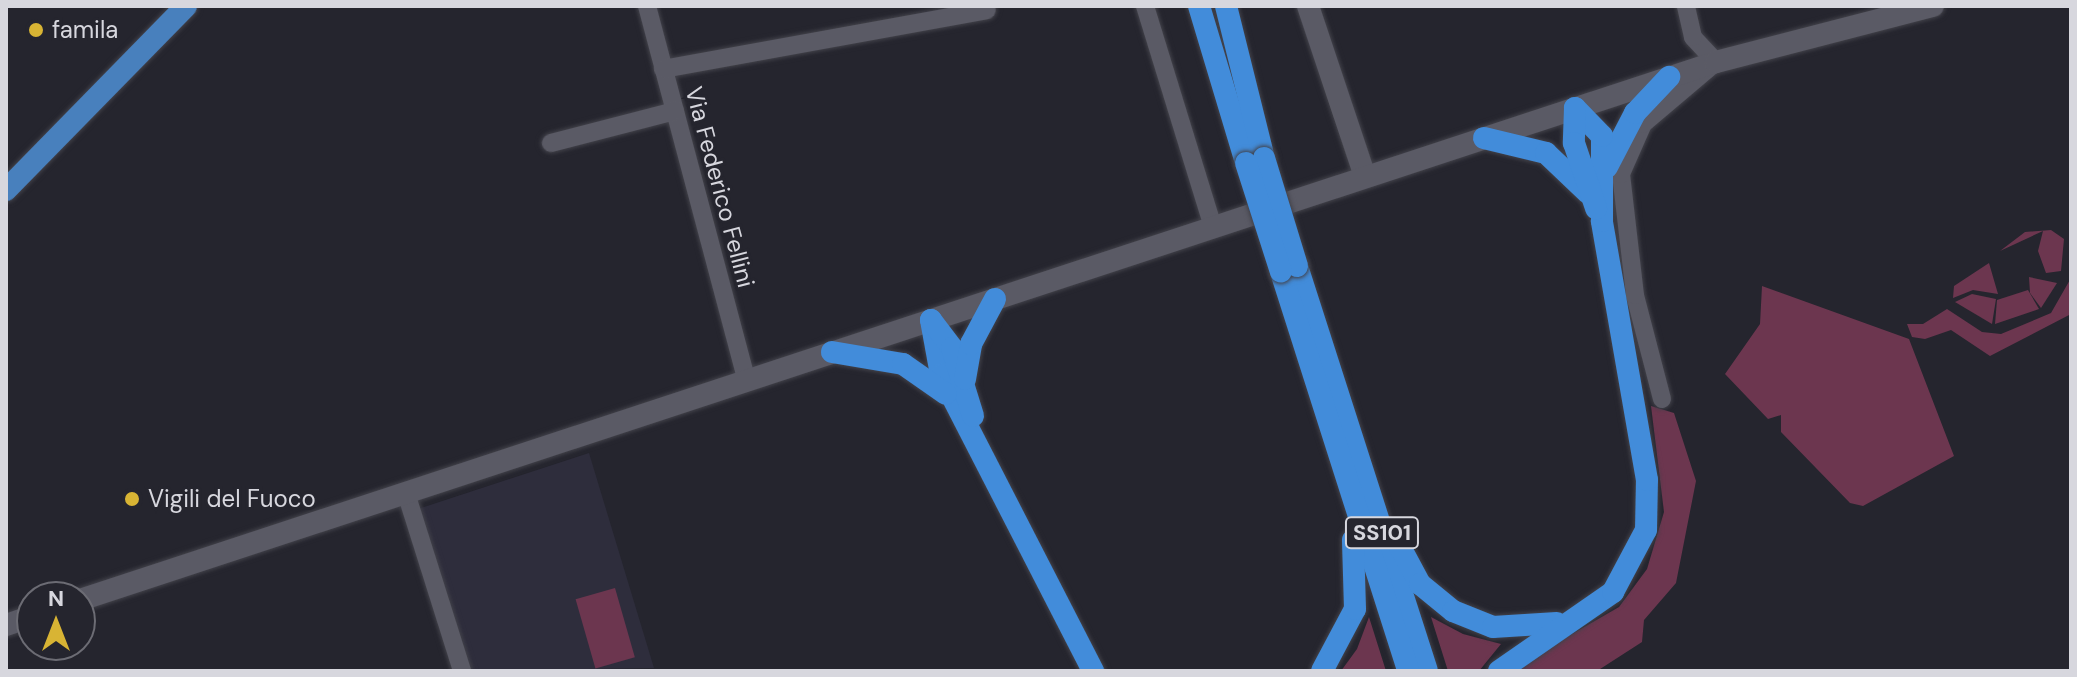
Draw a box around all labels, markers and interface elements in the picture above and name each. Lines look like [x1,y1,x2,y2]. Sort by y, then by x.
place label: famila [52,16,118,44]
marker: famila [27,21,45,39]
street label: Via Federico Fellini [679,83,761,291]
place label: Vigili del Fuoco [148,485,316,513]
marker: Vigili del Fuoco [123,490,141,508]
road number: SS101 [1344,515,1420,551]
north arrow [16,581,96,661]
text: N [48,584,64,613]

